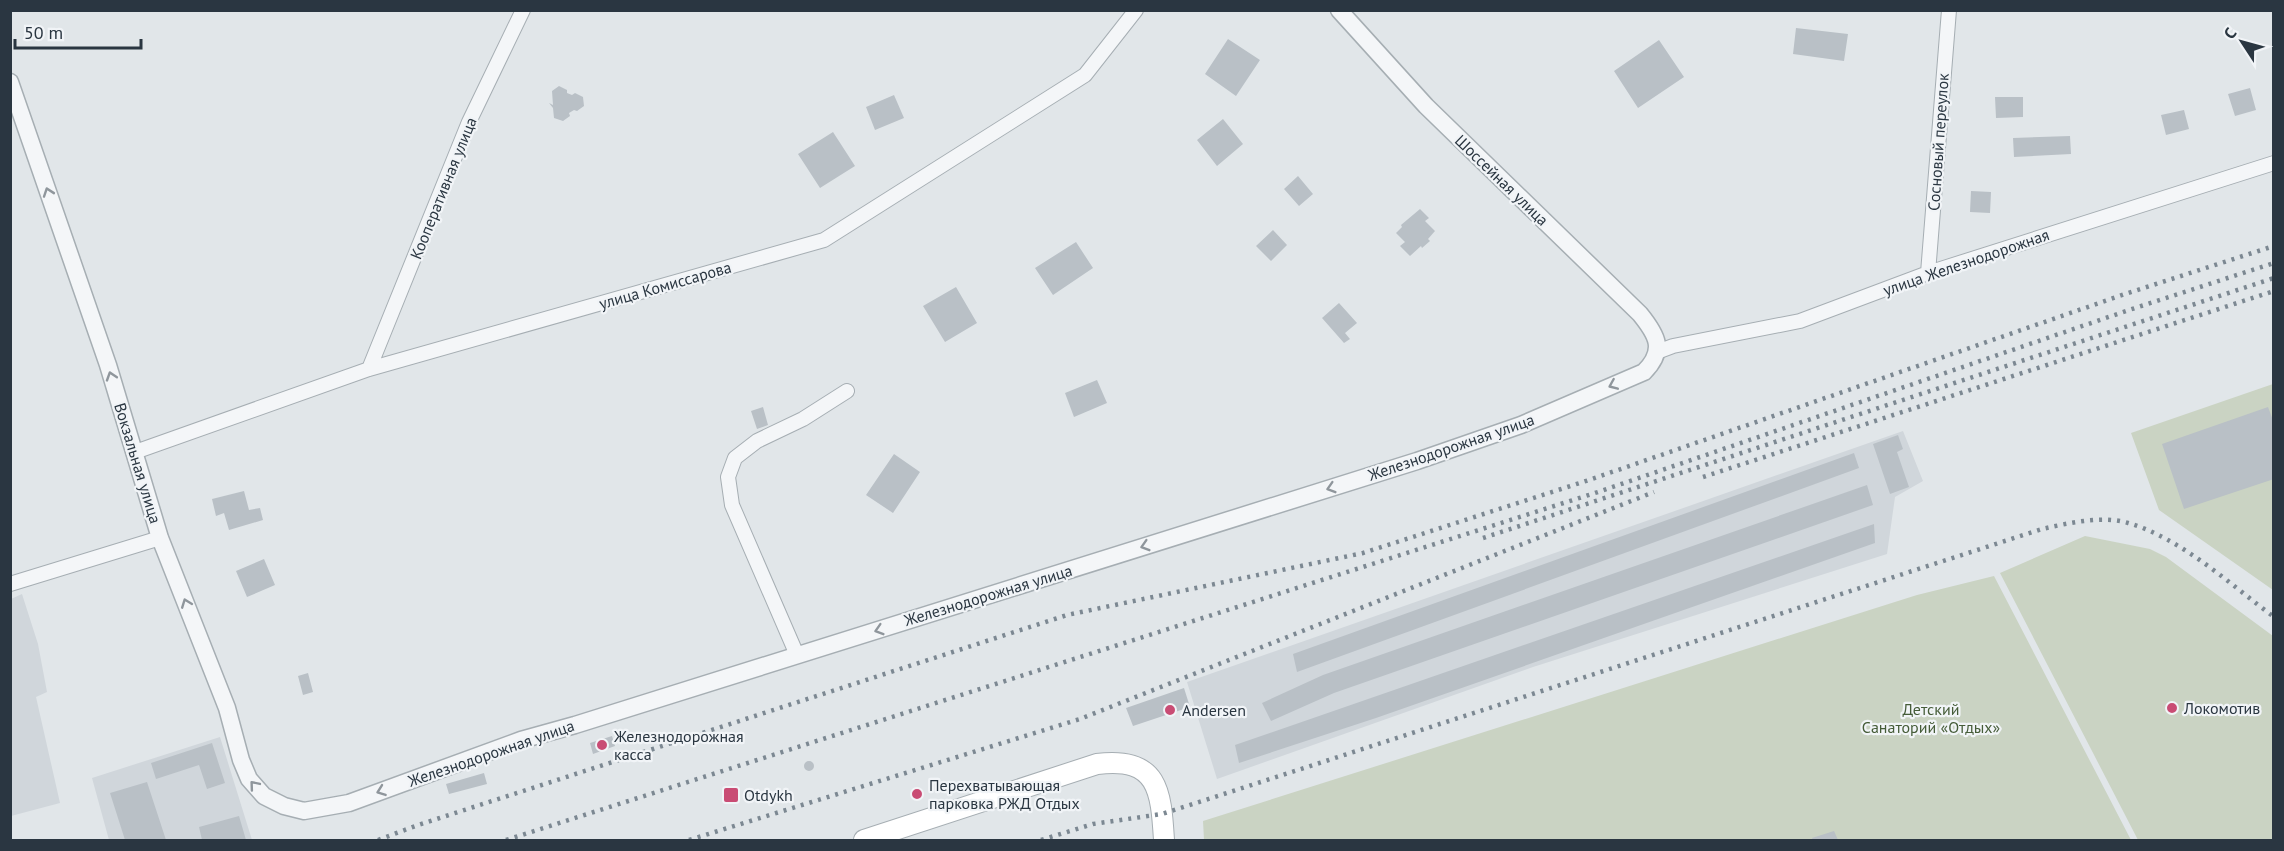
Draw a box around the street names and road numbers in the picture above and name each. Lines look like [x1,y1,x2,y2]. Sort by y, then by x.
street label: Сосновый переулок [1923,72,1953,211]
street label: Кооперативная улица [405,114,481,262]
street label: Шоссейная улица [1451,130,1553,230]
street label: улица Железнодорожная [1880,224,2052,300]
street label: улица Комиссарова [597,257,733,313]
street label: Вокзальная улица [110,400,166,526]
street label: Железнодорожная улица [1364,409,1537,485]
street label: Железнодорожная улица [901,560,1074,630]
street label: Железнодорожная улица [404,715,577,791]

